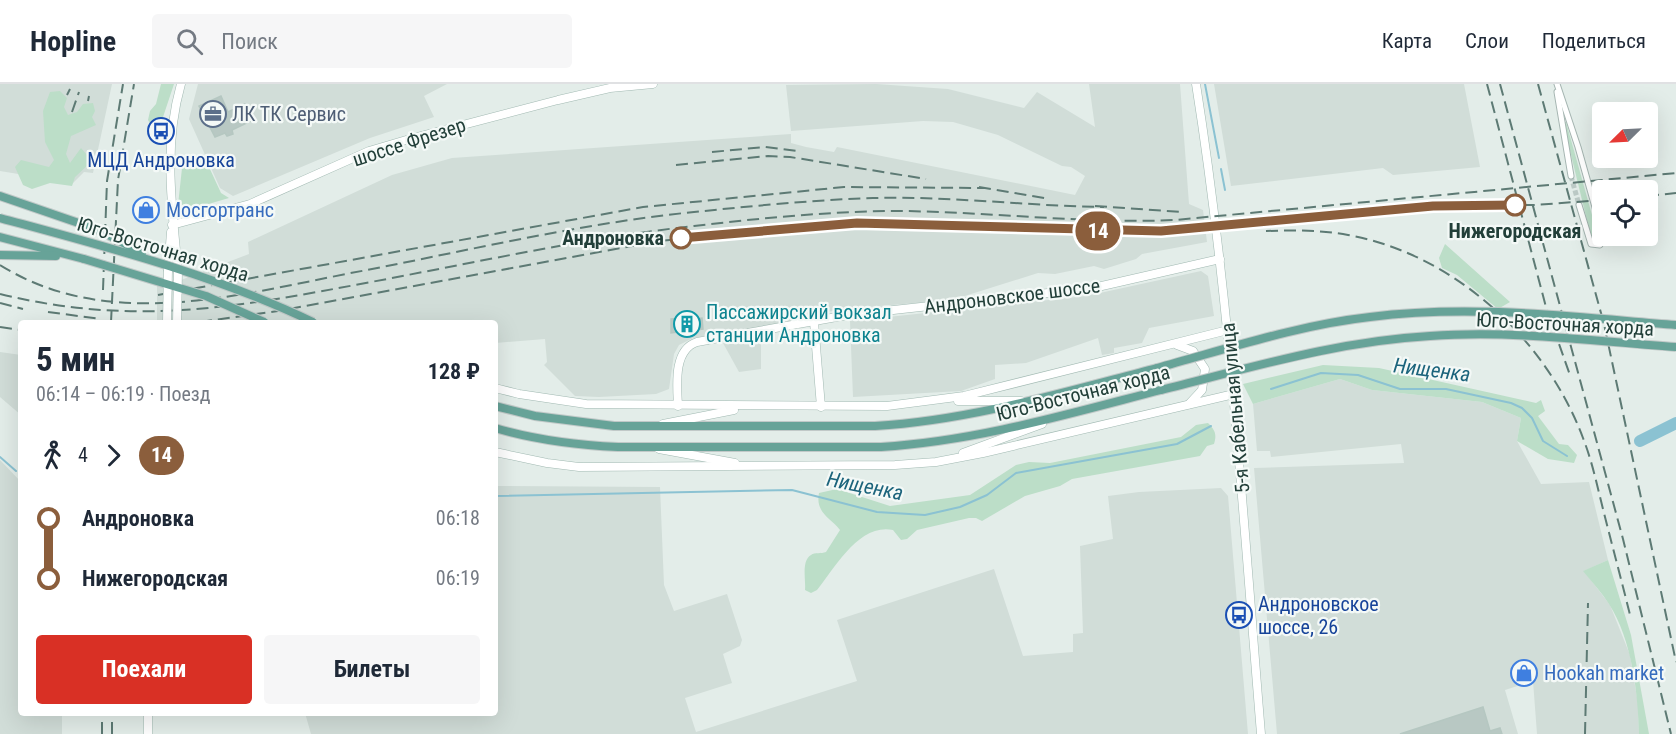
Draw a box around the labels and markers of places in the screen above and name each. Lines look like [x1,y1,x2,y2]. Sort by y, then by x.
office icon: ЛК ТК Сервис [198,99,228,129]
place label: ЛК ТК Сервис [232,102,346,126]
bus stop icon: МЦД Андроновка [146,116,176,146]
place label: МЦД Андроновка [87,148,235,172]
marker: Нижегородская [1504,194,1526,216]
shop icon: Мосгортранс [131,195,161,225]
place label: Мосгортранс [166,198,274,222]
place label: Нижегородская [1449,219,1581,243]
place label: Андроновка [562,226,664,250]
marker: Андроновка [670,227,692,249]
place label: Пассажирский вокзал станции Андроновка [706,300,892,347]
building icon: Пассажирский вокзал станции Андроновка [672,309,702,339]
place label: Андроновское шоссе, 26 [1258,592,1379,639]
bus stop icon: Андроновское шоссе, 26 [1224,600,1254,630]
shop icon: Hookah market [1509,658,1539,688]
place label: Hookah market [1544,661,1664,685]

